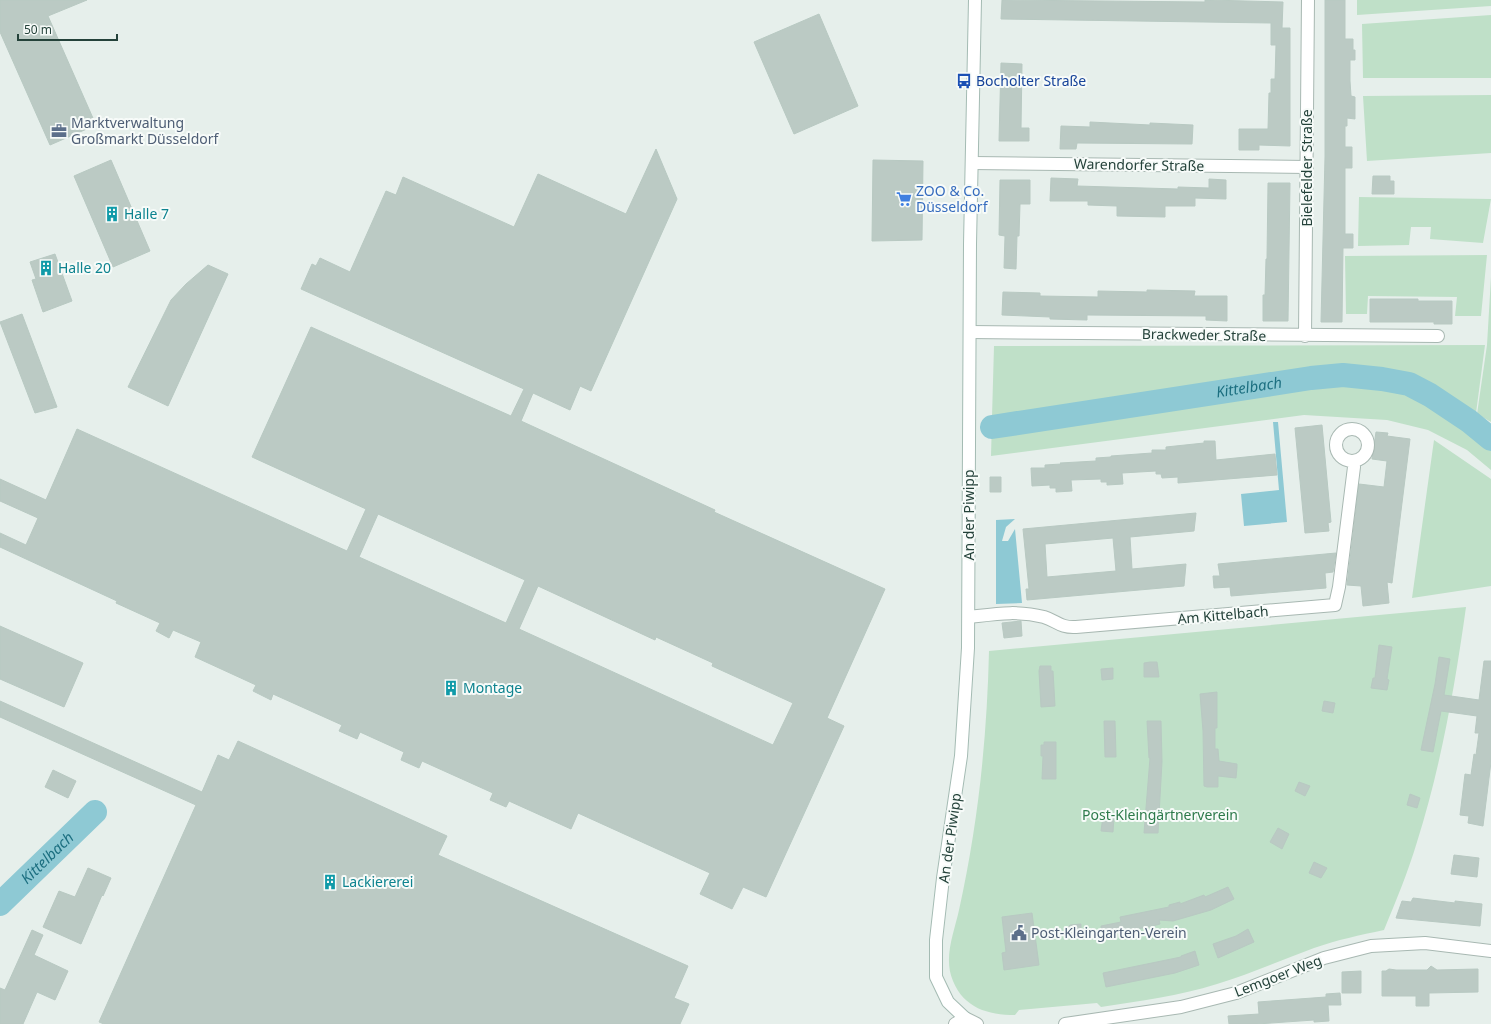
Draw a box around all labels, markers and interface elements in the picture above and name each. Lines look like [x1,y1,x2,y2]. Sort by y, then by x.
scale bar [18,16,117,42]
text: 50 m [24,21,52,38]
place label: Bocholter Straße [976,71,1086,90]
bus stop icon: Bocholter Straße [955,72,973,90]
street label: Bielefelder Straße [1297,109,1316,227]
place label: Marktverwaltung Großmarkt Düsseldorf [71,113,220,148]
office icon: Marktverwaltung Großmarkt Düsseldorf [50,122,68,140]
street label: Warendorfer Straße [1074,154,1204,175]
place label: ZOO & Co. Düsseldorf [916,181,989,216]
supermarket icon: ZOO & Co. Düsseldorf [895,190,913,208]
place label: Halle 7 [124,204,169,223]
building icon: Halle 7 [103,205,121,223]
place label: Halle 20 [58,258,111,277]
building icon: Halle 20 [37,259,55,277]
street label: Brackweder Straße [1142,324,1266,345]
water label: Kittelbach [1215,372,1283,401]
street label: An der Piwipp [959,469,978,561]
street label: Am Kittelbach [1177,601,1269,628]
place label: Montage [463,678,522,697]
building icon: Montage [442,679,460,697]
street label: An der Piwipp [934,792,965,884]
park label: Post-Kleingärtnerverein [1082,805,1238,824]
water label: Kittelbach [16,827,78,888]
place label: Lackiererei [342,872,413,891]
building icon: Lackiererei [321,873,339,891]
place label: Post-Kleingarten-Verein [1031,923,1187,942]
public building icon: Post-Kleingarten-Verein [1010,924,1028,942]
street label: Lemgoer Weg [1231,950,1324,1001]

